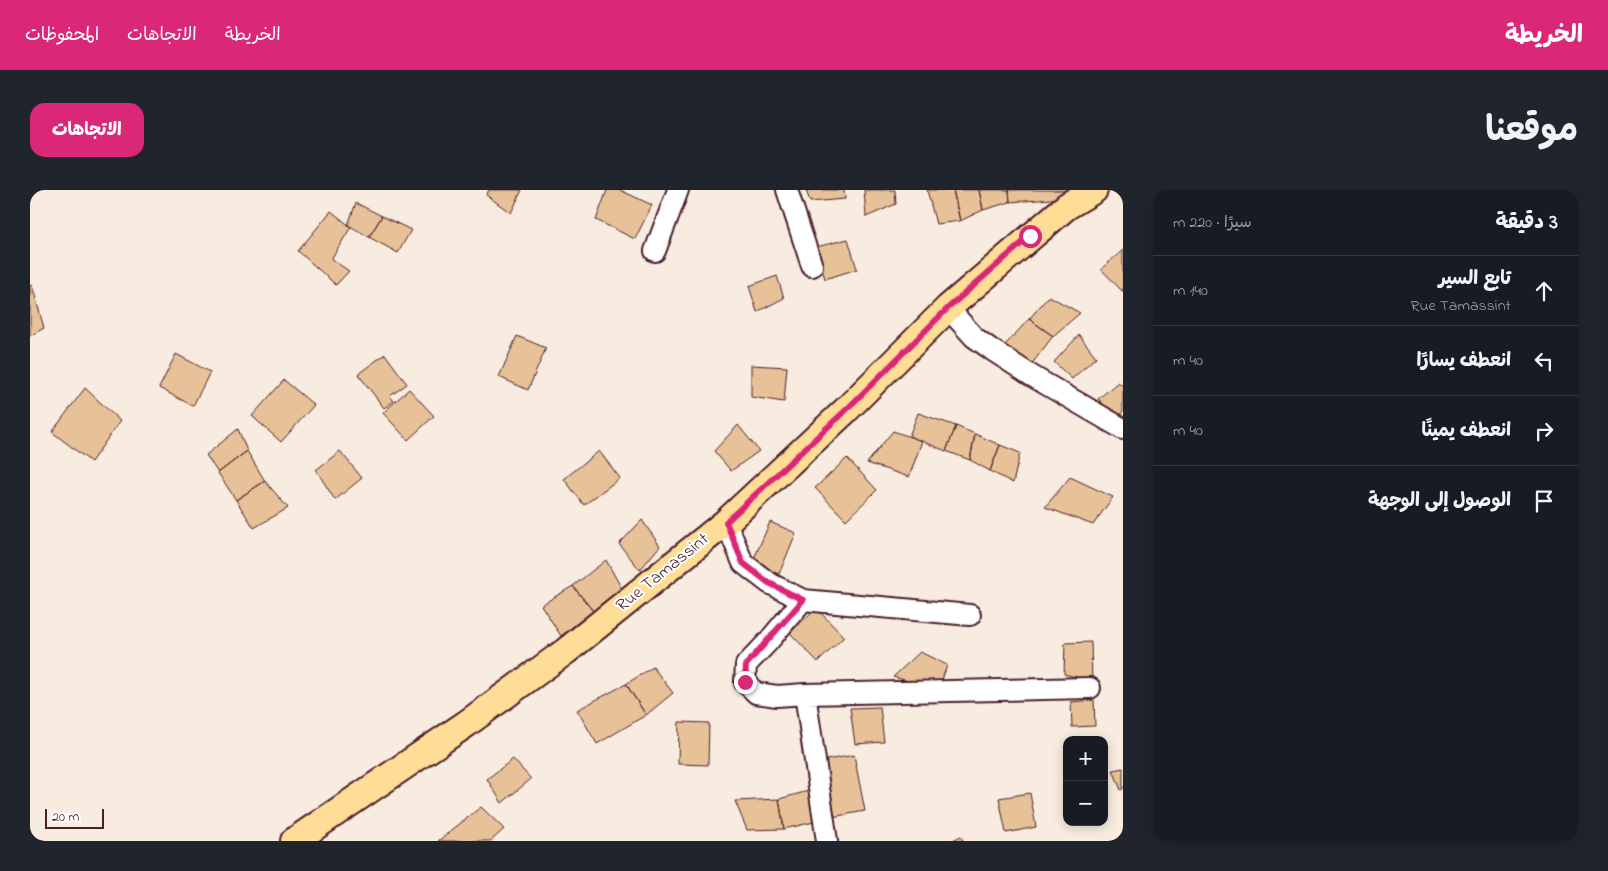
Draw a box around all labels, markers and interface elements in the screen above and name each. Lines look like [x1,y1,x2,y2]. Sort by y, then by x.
text: الخريطة [1505,19,1583,54]
text: المحفوظات [25,23,99,49]
text: الاتجاهات [127,23,197,49]
text: الخريطة [225,23,281,49]
button: الاتجاهات [30,103,144,157]
text: موقعنا [1485,106,1578,157]
text: 3 دقيقة [1496,208,1558,238]
text: سيرًا · 220 m [1173,211,1252,235]
route start [1019,225,1042,248]
text: تابع السير [1439,266,1511,293]
icon: ahead [1530,277,1558,305]
text: 140 m [1173,279,1208,303]
text: Rue Tamassint [1411,294,1511,318]
icon: left [1530,347,1558,375]
text: انعطف يسارًا [1416,348,1511,375]
text: 40 m [1173,349,1203,373]
icon: right [1530,417,1558,445]
text: انعطف يمينًا [1421,418,1511,445]
text: 40 m [1173,419,1203,443]
icon: arrive [1530,487,1558,515]
text: الوصول إلى الوجهة [1368,488,1511,515]
street label: Rue Tamassint [611,527,715,619]
route end [734,671,757,694]
map controls [1063,736,1108,826]
button: + [1063,736,1108,781]
button: − [1063,781,1108,826]
scale bar [45,806,104,829]
text: 20 m [52,807,79,828]

